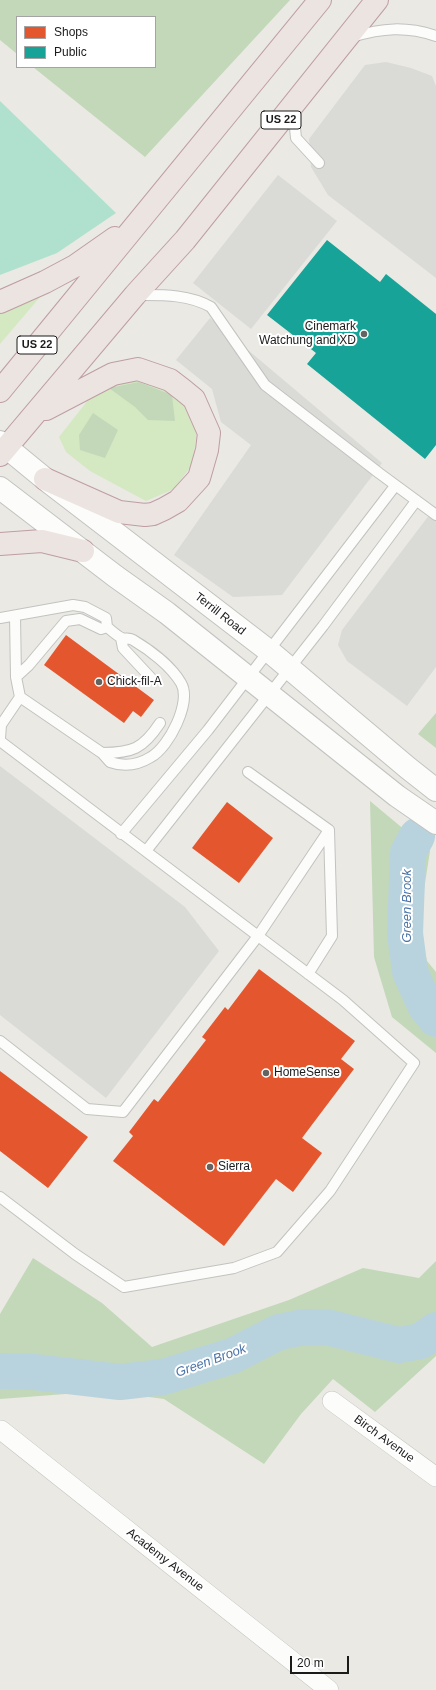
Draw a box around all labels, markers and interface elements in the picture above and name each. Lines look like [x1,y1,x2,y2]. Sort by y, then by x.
legend [16,16,156,68]
text: Shops [54,25,88,39]
text: Public [54,45,87,59]
road number: US 22 [261,111,301,129]
place label: Cinemark Watchung and XD [259,320,356,348]
marker: Cinemark Watchung and XD [359,329,369,339]
road number: US 22 [17,336,57,354]
street label: Terrill Road [192,590,248,638]
place label: Chick-fil-A [107,675,162,689]
marker: Chick-fil-A [94,677,104,687]
water label: Green Brook [399,869,415,943]
place label: HomeSense [274,1066,340,1080]
marker: HomeSense [261,1068,271,1078]
place label: Sierra [218,1160,250,1174]
marker: Sierra [205,1162,215,1172]
water label: Green Brook [174,1341,248,1381]
street label: Birch Avenue [351,1412,417,1466]
street label: Academy Avenue [124,1525,206,1595]
scale bar [292,1648,351,1674]
text: 20 m [297,1656,324,1670]

